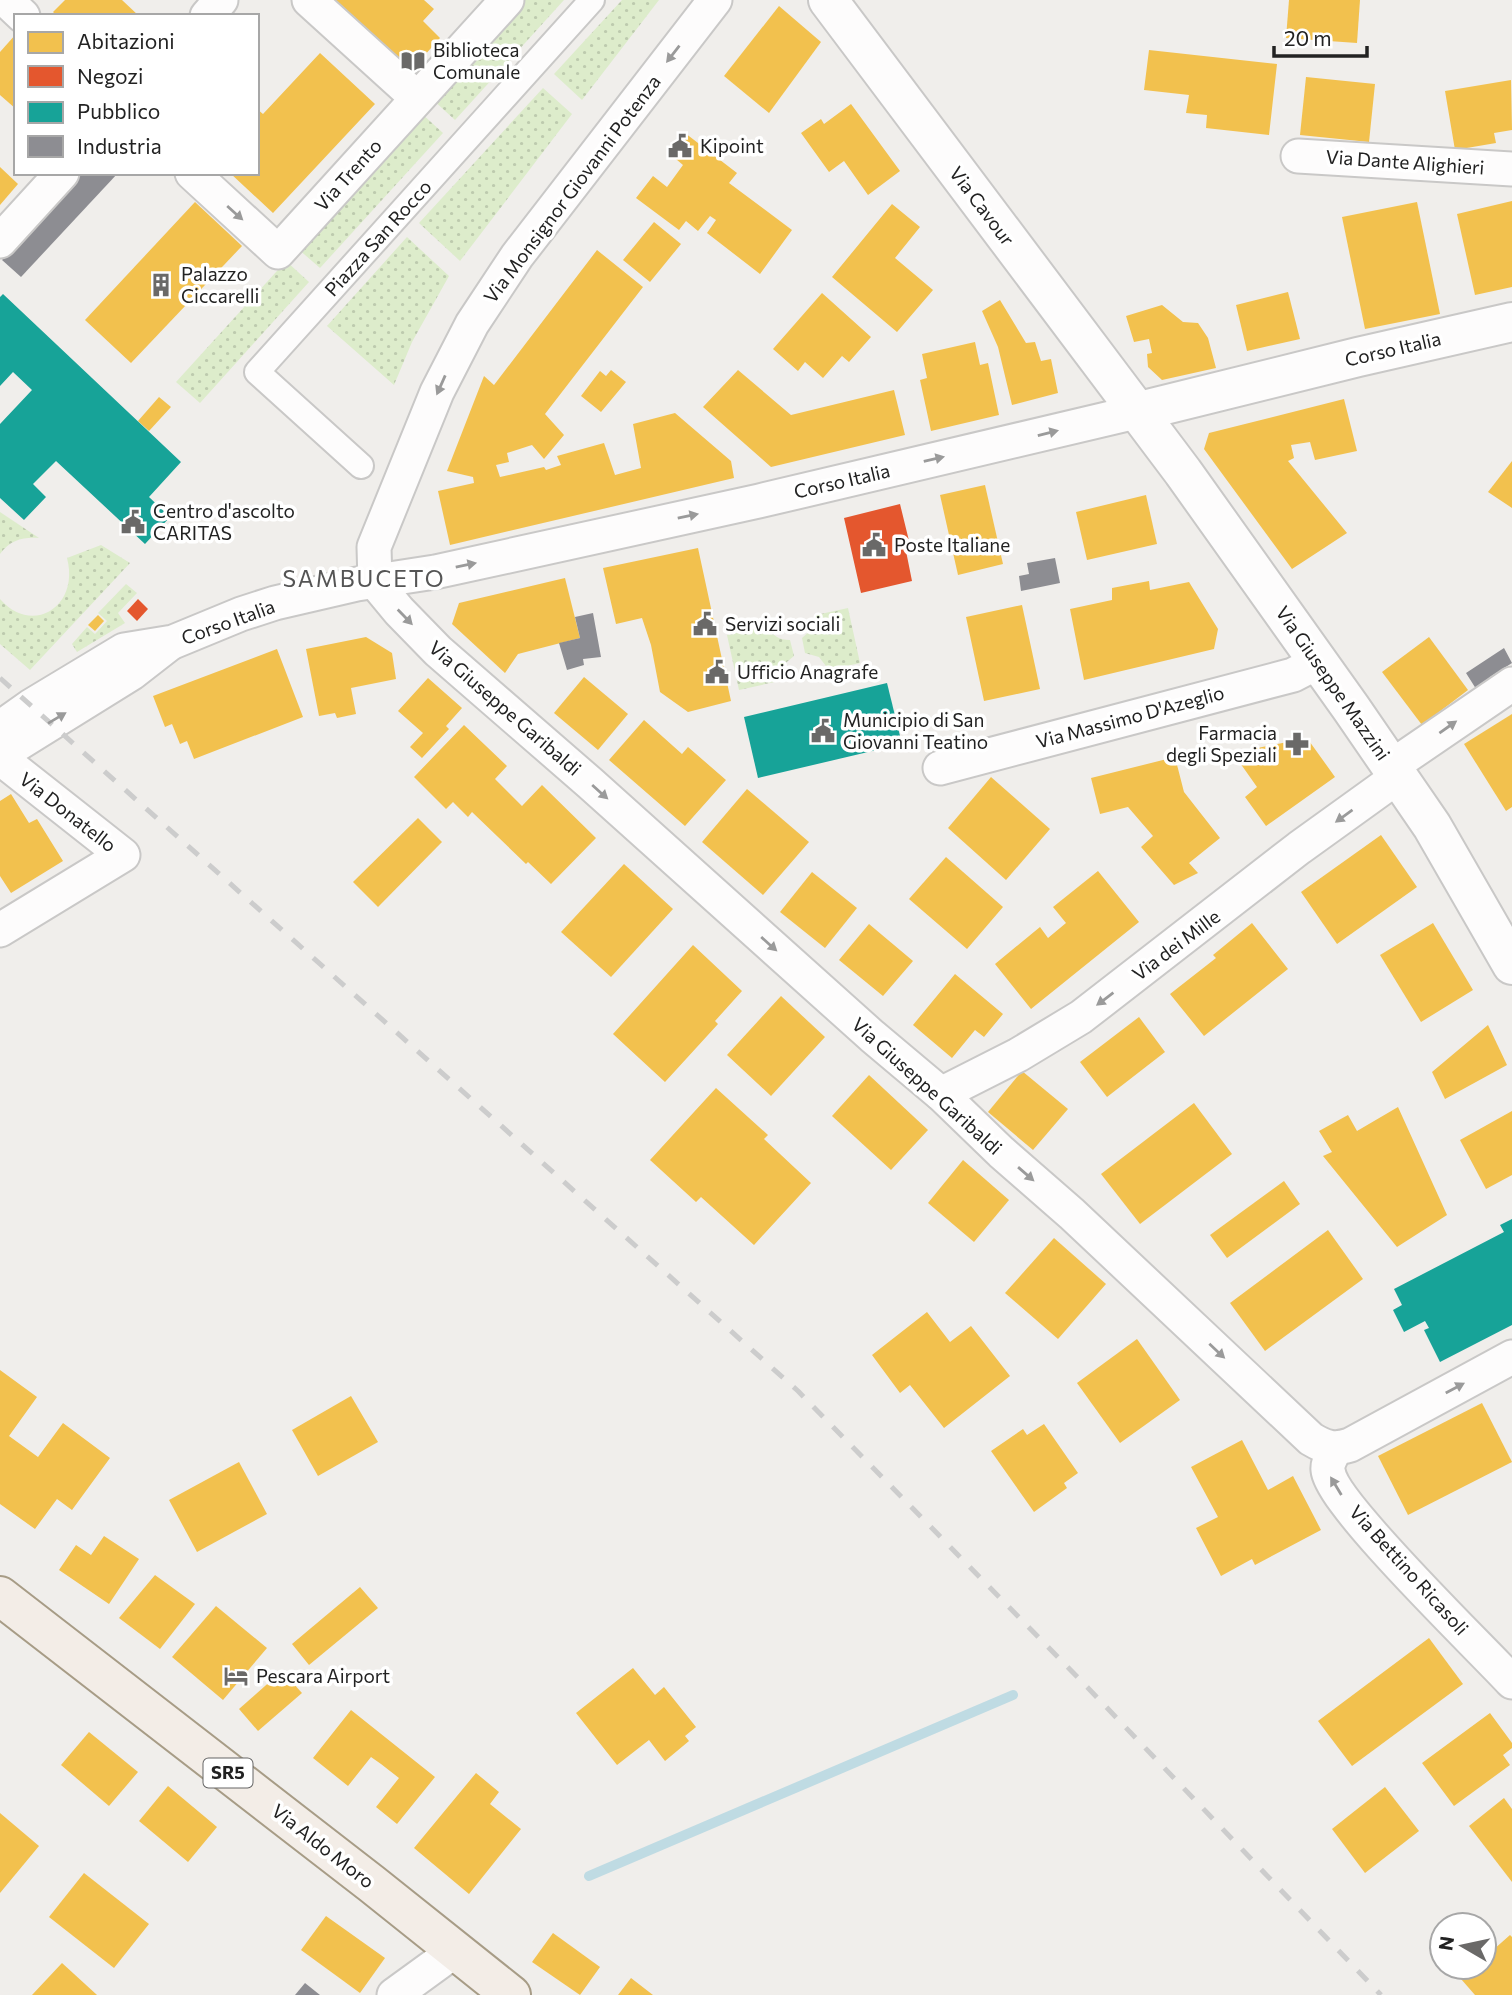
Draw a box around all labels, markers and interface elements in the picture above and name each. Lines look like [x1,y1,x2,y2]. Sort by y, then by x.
legend [14,14,259,175]
scale bar [1274,14,1367,58]
text: 20 m [1284,25,1332,50]
text: Abitazioni [77,28,175,53]
place label: Biblioteca Comunale [433,38,520,83]
one-way arrow [666,45,680,63]
library icon: Biblioteca Comunale [399,47,427,75]
text: Negozi [77,63,143,88]
street label: Via Monsignor Giovanni Potenza [478,70,665,307]
text: Pubblico [77,98,160,123]
public building icon: Kipoint [666,132,694,160]
text: Industria [77,133,162,158]
street label: Via Trento [309,134,386,216]
place label: Kipoint [700,134,764,157]
street label: Via Dante Alighieri [1325,144,1485,179]
street label: Via Cavour [945,162,1020,250]
street label: Piazza San Rocco [319,175,436,301]
one-way arrow [226,204,243,220]
place label: Palazzo Ciccarelli [181,262,259,307]
building icon: Palazzo Ciccarelli [147,271,175,299]
street label: Corso Italia [1343,326,1443,371]
one-way arrow [435,375,446,395]
one-way arrow [1037,427,1059,438]
one-way arrow [923,454,945,465]
street label: Corso Italia [792,458,892,503]
place label: Centro d'ascolto CARITAS [153,499,295,544]
public building icon: Centro d'ascolto CARITAS [119,508,147,536]
one-way arrow [677,511,699,522]
public building icon: Poste Italiane [860,531,888,559]
place label: Poste Italiane [894,533,1010,556]
one-way arrow [455,560,477,571]
district label: SAMBUCETO [282,564,446,592]
street label: Corso Italia [178,594,278,649]
street label: Via Giuseppe Mazzini [1271,601,1395,764]
one-way arrow [397,608,413,625]
public building icon: Servizi sociali [691,610,719,638]
place label: Servizi sociali [725,612,840,635]
street label: Via Giuseppe Garibaldi [425,635,586,780]
public building icon: Ufficio Anagrafe [703,658,731,686]
place label: Ufficio Anagrafe [737,660,878,683]
street label: Via Massimo D'Azeglio [1033,680,1226,753]
place label: Municipio di San Giovanni Teatino [843,708,988,753]
one-way arrow [48,712,67,725]
public building icon: Municipio di San Giovanni Teatino [809,717,837,745]
one-way arrow [1439,720,1457,734]
place label: Farmacia degli Speziali [1166,721,1277,766]
pharmacy icon: Farmacia degli Speziali [1283,730,1311,758]
street label: Via Donatello [15,767,121,856]
one-way arrow [591,784,609,800]
one-way arrow [1335,809,1353,823]
street label: Via dei Mille [1127,904,1224,985]
one-way arrow [761,936,778,951]
one-way arrow [1096,992,1114,1006]
street label: Via Giuseppe Garibaldi [848,1012,1007,1159]
one-way arrow [1018,1166,1035,1181]
one-way arrow [1208,1342,1225,1358]
one-way arrow [1445,1382,1465,1394]
one-way arrow [1329,1476,1342,1496]
street label: Via Bettino Ricasoli [1345,1500,1474,1639]
hotel icon: Pescara Airport [222,1662,250,1690]
place label: Pescara Airport [256,1664,390,1687]
road number: SR5 [204,1758,252,1788]
street label: Via Aldo Moro [268,1799,379,1893]
north arrow [1428,1911,1498,1981]
text: N [1433,1934,1458,1952]

